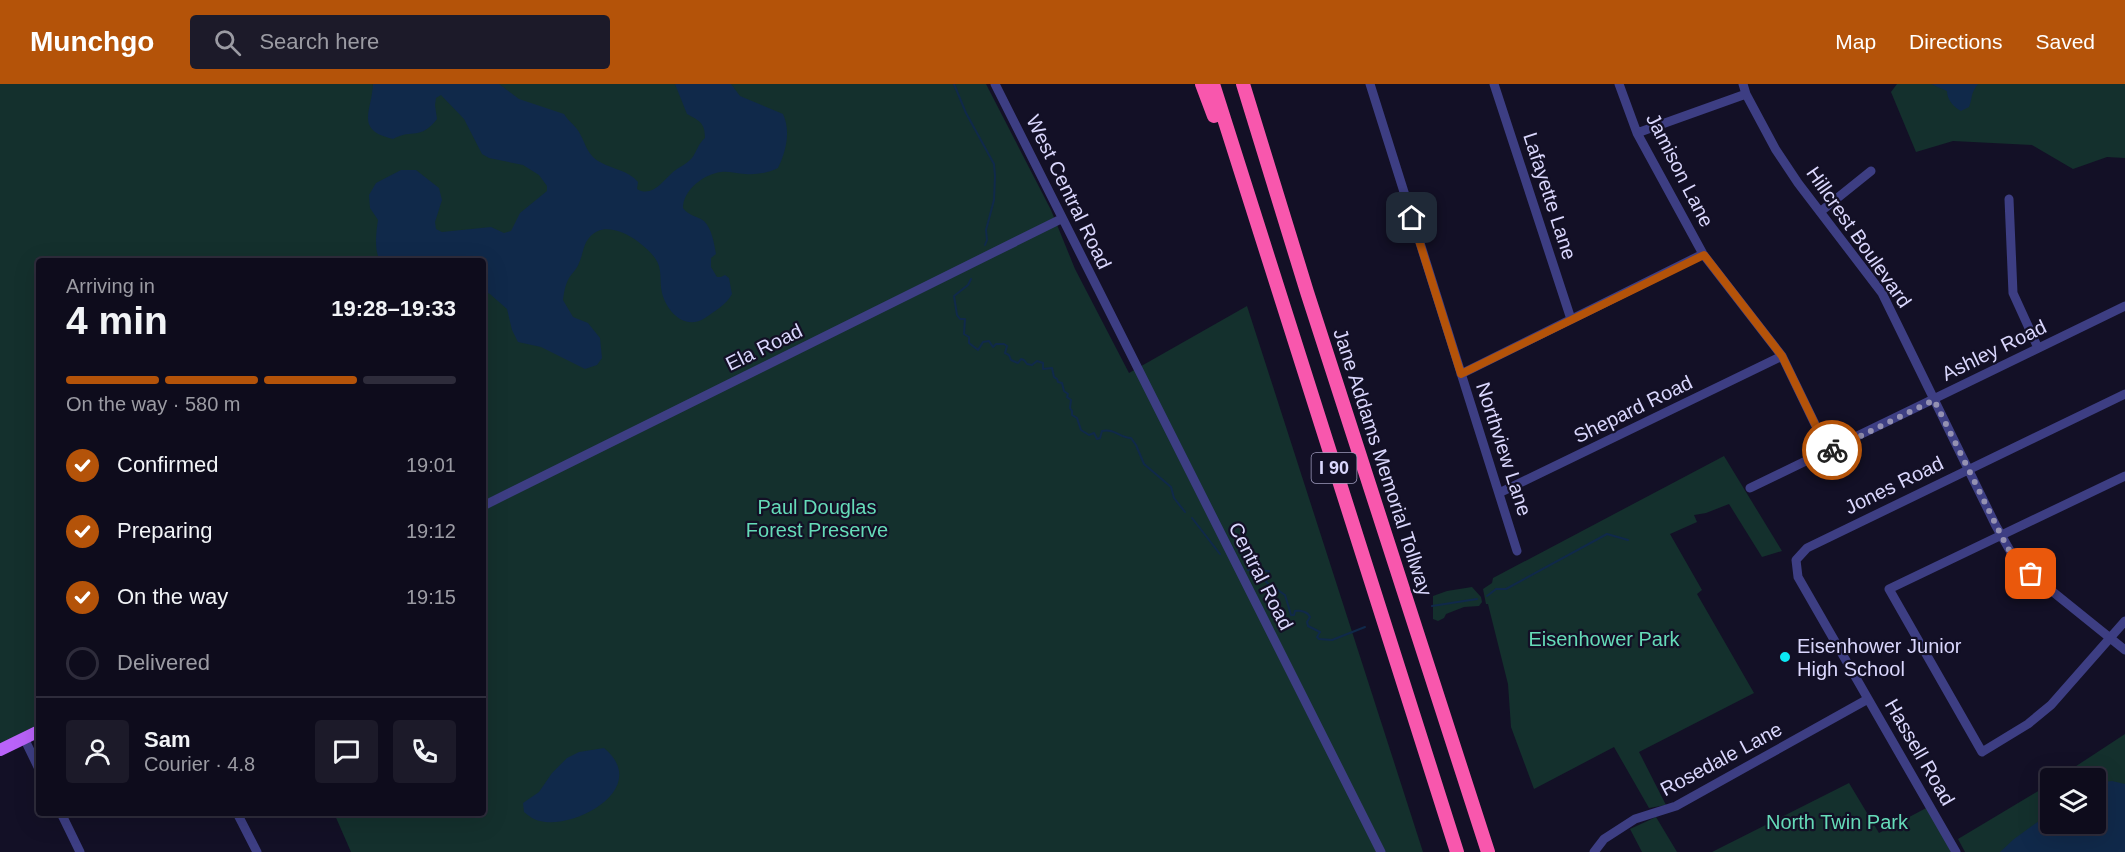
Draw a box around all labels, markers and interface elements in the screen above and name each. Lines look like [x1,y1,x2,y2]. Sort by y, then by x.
search box [190,15,610,69]
text: Munchgo [30,26,154,57]
icon: search [211,26,244,59]
text: Search here [259,29,379,54]
text: Map [1835,30,1876,53]
text: Directions [1909,30,2002,53]
text: Saved [2035,30,2095,53]
street label: Jamison Lane [1642,110,1718,230]
street label: West Central Road [1022,111,1116,273]
street label: Lafayette Lane [1519,130,1581,262]
street label: Hillcrest Boulevard [1802,162,1916,312]
pin [1386,192,1437,243]
icon: home [1395,201,1428,234]
text: Arriving in [66,275,155,297]
text: 19:28–19:33 [331,296,456,321]
text: 4 min [66,299,168,342]
street label: Ashley Road [1938,315,2050,385]
street label: Ela Road [722,319,806,375]
street label: Jane Addams Memorial Tollway [1329,326,1437,598]
street label: Shepard Road [1570,371,1696,447]
street label: Northview Lane [1472,380,1536,518]
text: On the way · 580 m [66,393,241,415]
courier [1802,420,1862,480]
icon: bike [1816,434,1849,467]
icon: check [66,449,99,482]
text: Confirmed [117,452,218,477]
street label: Jones Road [1841,452,1947,518]
road number: I 90 [1312,453,1356,483]
text: 19:01 [406,454,456,476]
park label: Paul Douglas Forest Preserve [746,496,888,541]
icon: check [66,515,99,548]
text: Preparing [117,518,212,543]
street label: Central Road [1224,519,1298,633]
text: 19:12 [406,520,456,542]
pin [2005,548,2056,599]
icon: bag [2014,557,2047,590]
icon: check [66,581,99,614]
text: On the way [117,584,228,609]
text: 19:15 [406,586,456,608]
park label: Eisenhower Park [1528,628,1681,650]
place label: Eisenhower Junior High School [1797,635,1962,680]
text: Delivered [117,650,210,675]
marker: Eisenhower Junior High School [1778,650,1792,664]
street label: Hassell Road [1881,695,1959,809]
street label: Rosedale Lane [1656,718,1786,800]
button: person [66,720,129,783]
button: chat [315,720,378,783]
button: phone [393,720,456,783]
text: Sam [144,727,190,752]
text: Courier · 4.8 [144,753,255,775]
map controls [2040,768,2106,834]
button: layers [2040,768,2106,834]
park label: North Twin Park [1766,811,1909,833]

